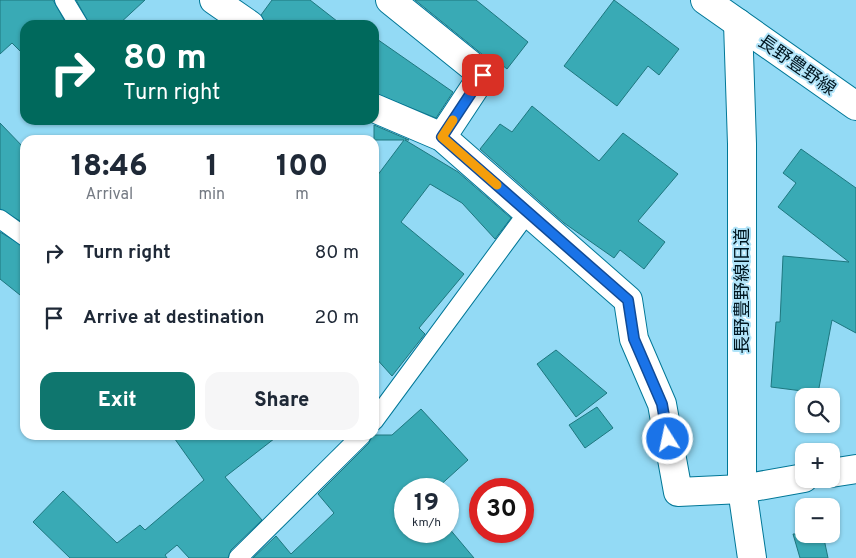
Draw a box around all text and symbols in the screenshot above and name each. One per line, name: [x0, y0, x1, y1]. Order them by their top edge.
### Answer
street label: 長野豊野線: [753, 31, 840, 101]
text: 80 m: [123, 37, 207, 81]
icon: right: [40, 40, 105, 105]
pin: [462, 54, 504, 96]
icon: arrive: [469, 61, 497, 89]
text: Turn right: [123, 80, 220, 107]
text: 18:46: [71, 149, 148, 186]
text: 1: [206, 149, 218, 186]
text: 100: [276, 149, 328, 186]
text: Arrival: [85, 185, 133, 205]
text: min: [198, 185, 225, 205]
text: m: [295, 185, 309, 205]
street label: 長野豊野線旧道: [732, 228, 755, 354]
icon: right: [40, 239, 68, 267]
text: Turn right: [83, 241, 171, 265]
text: 80 m: [315, 241, 359, 265]
icon: arrive: [40, 304, 68, 332]
text: Arrive at destination: [83, 306, 264, 330]
text: 20 m: [315, 306, 359, 330]
button: Exit: [40, 372, 195, 430]
button: Share: [205, 372, 359, 430]
map controls: [795, 388, 840, 543]
button: search: [795, 388, 840, 433]
position arrow: [641, 412, 693, 464]
button: +: [795, 443, 840, 488]
speed limit sign: 30: [469, 478, 534, 543]
text: 19: [414, 488, 439, 520]
button: −: [795, 498, 840, 543]
text: km/h: [412, 515, 441, 531]

